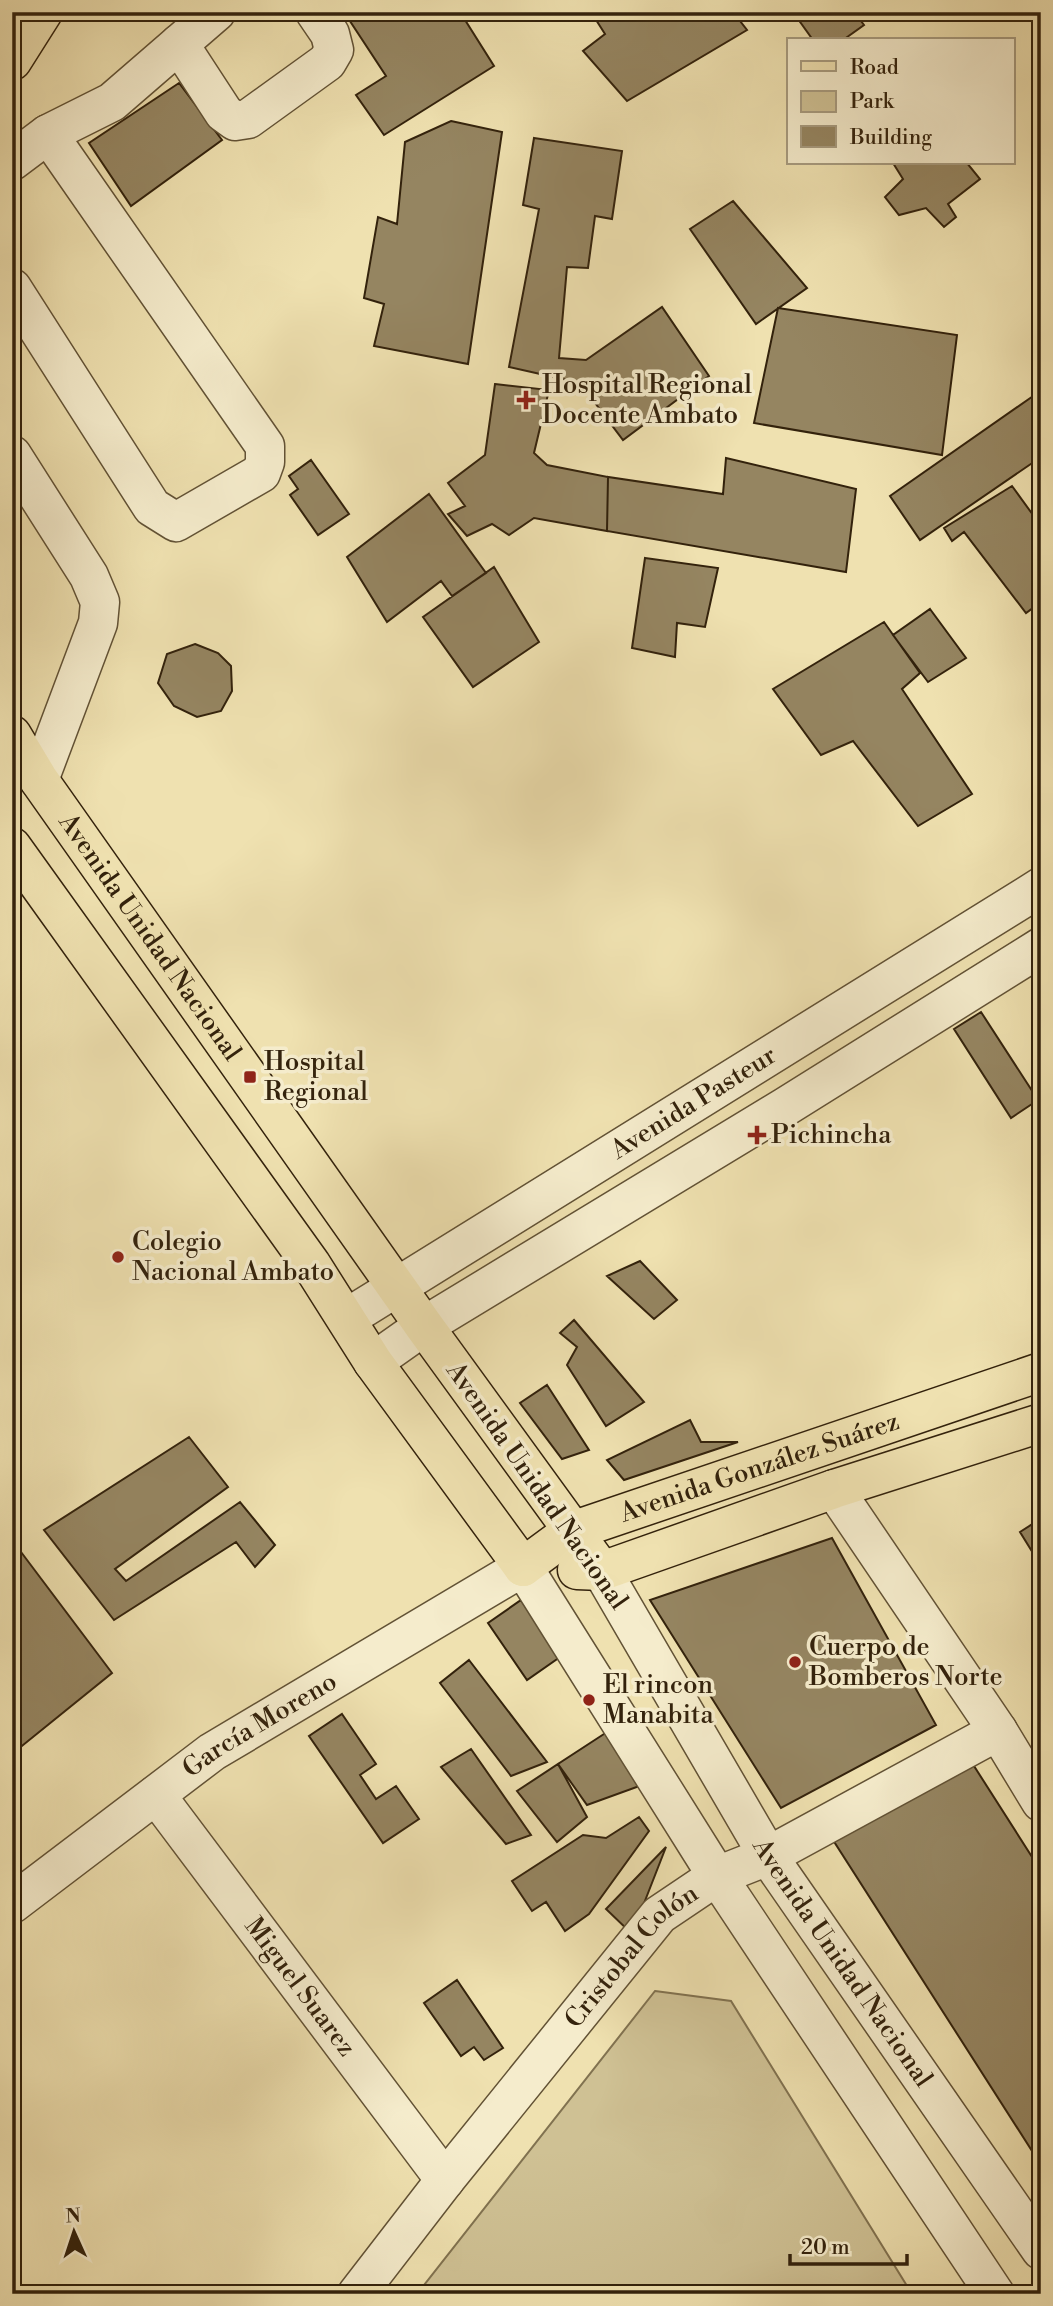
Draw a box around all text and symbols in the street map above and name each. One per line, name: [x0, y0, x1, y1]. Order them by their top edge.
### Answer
legend: [787, 38, 1014, 164]
text: Road: [850, 55, 899, 81]
text: Park: [850, 89, 895, 115]
text: Building: [849, 125, 932, 151]
place label: Hospital Regional Docente Ambato: [542, 369, 752, 431]
marker: Hospital Regional Docente Ambato: [516, 390, 536, 410]
street label: Avenida Unidad Nacional: [51, 807, 248, 1067]
street label: Avenida Pasteur: [604, 1039, 782, 1167]
place label: Hospital Regional: [264, 1046, 368, 1108]
marker: Hospital Regional: [242, 1069, 258, 1085]
place label: Pichincha: [771, 1119, 892, 1151]
marker: Pichincha: [749, 1127, 765, 1143]
place label: Colegio Nacional Ambato: [132, 1226, 334, 1288]
marker: Colegio Nacional Ambato: [110, 1249, 126, 1265]
street label: Avenida Unidad Nacional: [439, 1355, 635, 1616]
street label: Avenida González Suárez: [615, 1405, 904, 1530]
place label: Cuerpo de Bomberos Norte: [808, 1631, 1003, 1693]
marker: Cuerpo de Bomberos Norte: [787, 1654, 803, 1670]
street label: García Moreno: [176, 1665, 343, 1785]
place label: El rincon Manabita: [603, 1669, 715, 1731]
marker: El rincon Manabita: [581, 1692, 597, 1708]
street label: Avenida Unidad Nacional: [745, 1832, 940, 2094]
street label: Cristobal Colón: [558, 1877, 704, 2035]
street label: Miguel Suarez: [238, 1911, 363, 2063]
north arrow: [38, 2198, 108, 2268]
text: N: [65, 2204, 81, 2228]
scale bar: [790, 2222, 908, 2266]
text: 20 m: [801, 2235, 850, 2261]

